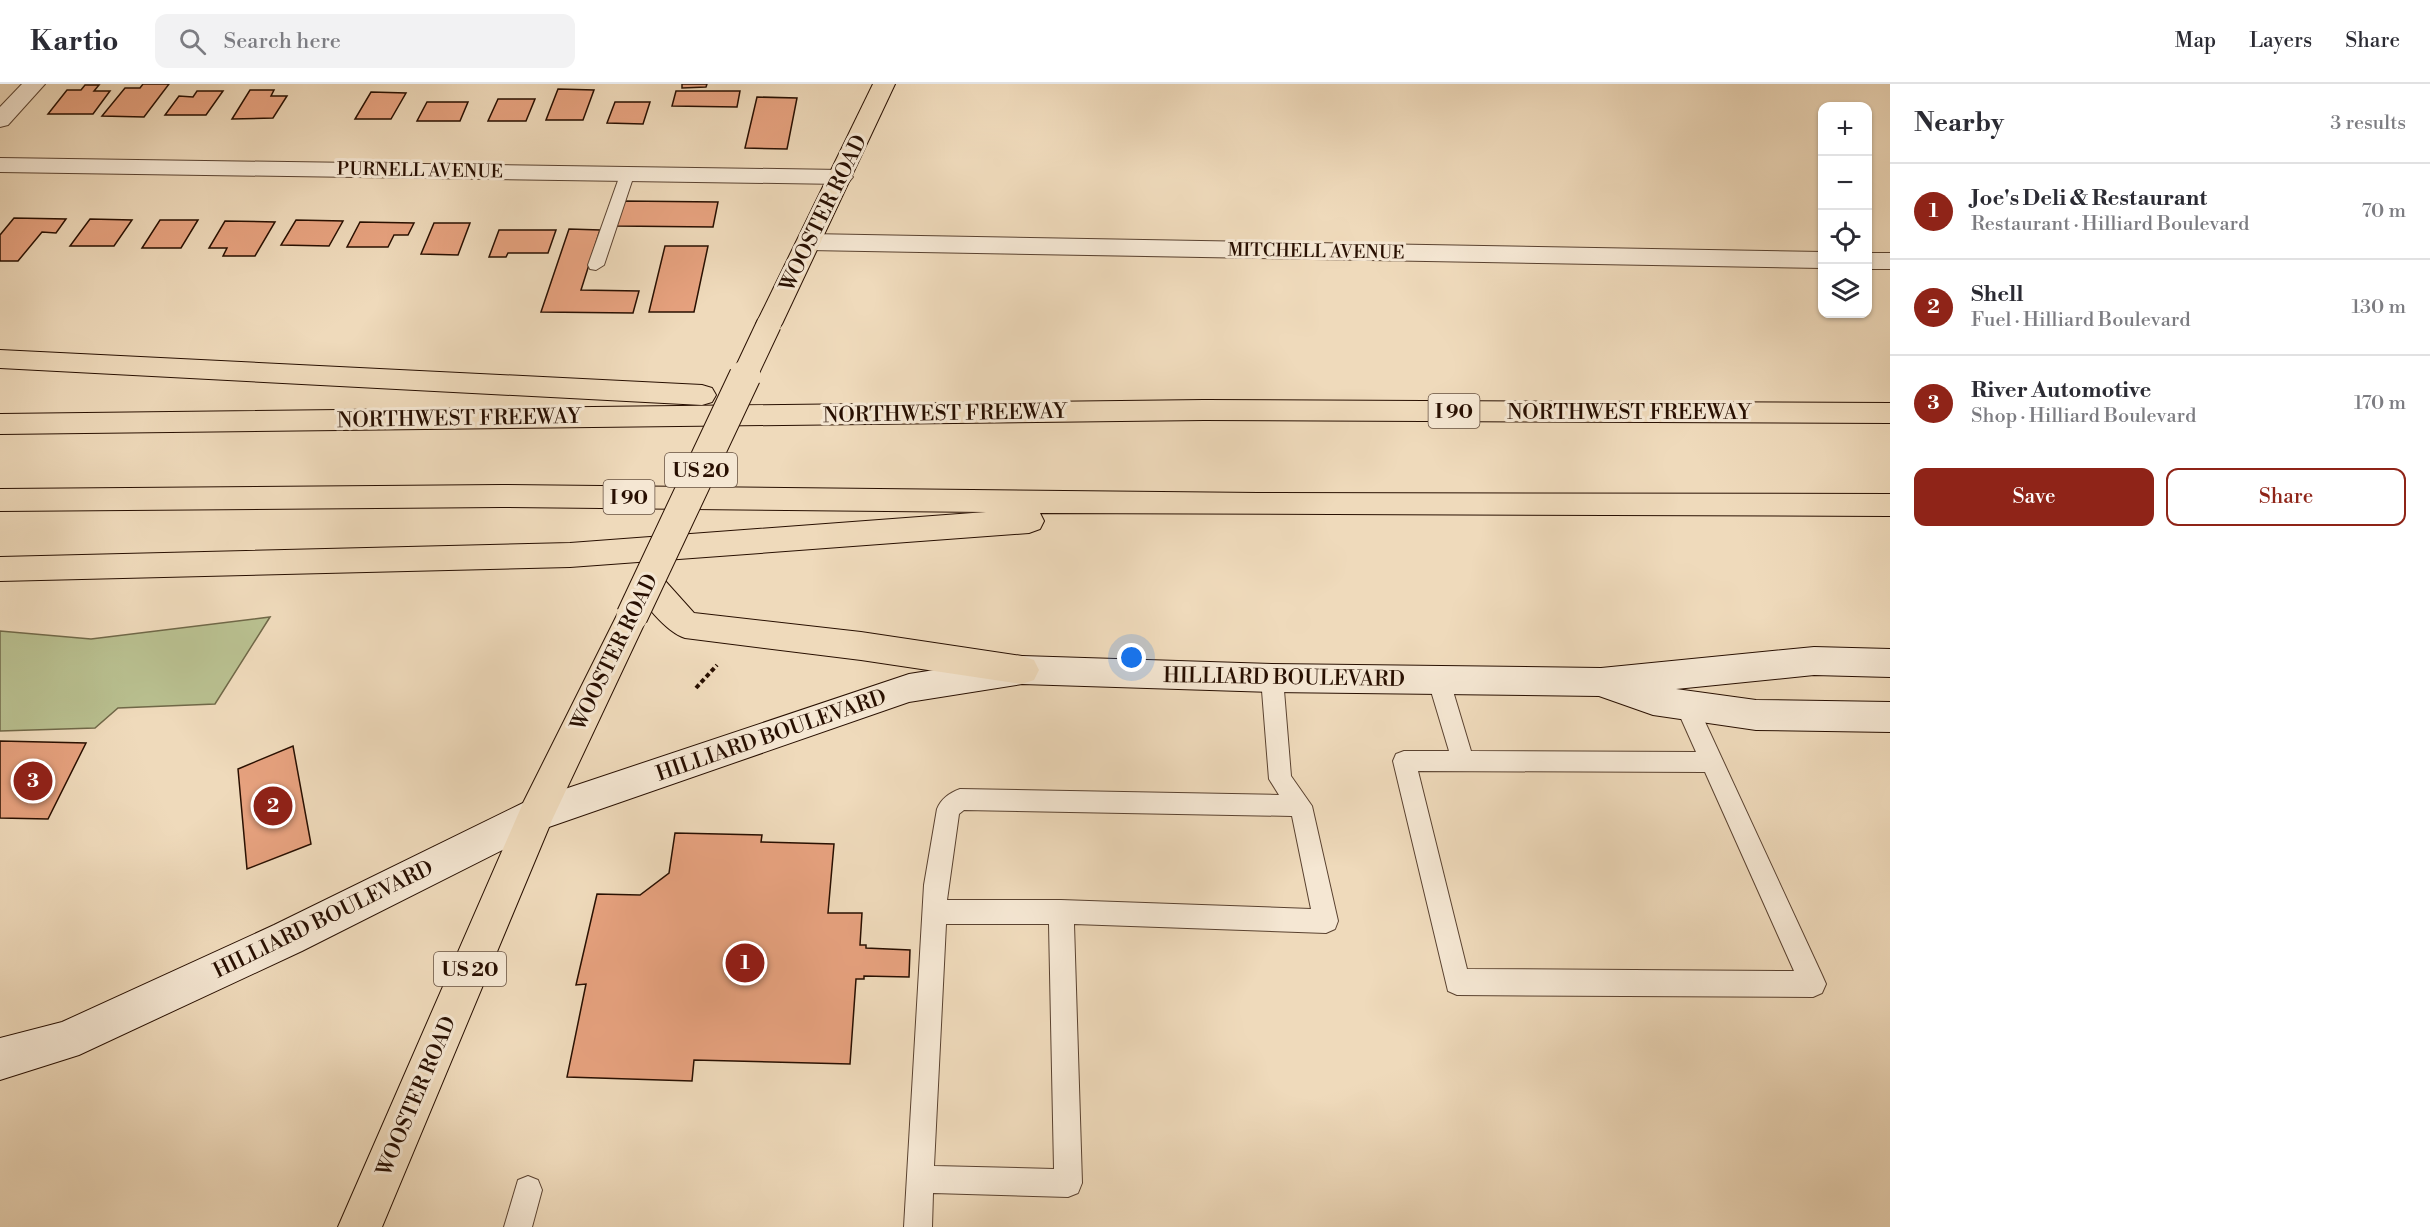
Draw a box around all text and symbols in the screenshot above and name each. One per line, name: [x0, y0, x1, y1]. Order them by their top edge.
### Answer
search box: [155, 14, 575, 68]
text: Kartio: [30, 24, 119, 59]
icon: search: [176, 25, 209, 58]
text: Search here: [224, 28, 341, 55]
text: Map: [2175, 28, 2216, 54]
text: Layers: [2249, 28, 2312, 54]
text: Share: [2345, 28, 2400, 54]
map controls: [1818, 102, 1872, 318]
button: +: [1818, 102, 1872, 156]
text: Nearby: [1914, 107, 2004, 139]
text: 3 results: [2330, 111, 2406, 136]
street label: WOOSTER ROAD: [774, 131, 873, 297]
button: −: [1818, 156, 1872, 210]
street label: PURNELL AVENUE: [337, 158, 503, 183]
text: Joe's Deli & Restaurant: [1971, 185, 2207, 212]
text: 1: [1929, 199, 1938, 224]
text: 70 m: [2362, 199, 2406, 224]
button: locate: [1818, 210, 1872, 264]
text: Restaurant · Hilliard Boulevard: [1971, 212, 2249, 237]
street label: MITCHELL AVENUE: [1227, 238, 1405, 265]
button: layers: [1818, 264, 1872, 318]
text: Shell: [1971, 281, 2023, 308]
text: 2: [1927, 295, 1940, 320]
text: 130 m: [2351, 295, 2406, 320]
text: Fuel · Hilliard Boulevard: [1971, 308, 2191, 333]
text: River Automotive: [1971, 377, 2151, 404]
text: 3: [1927, 391, 1940, 416]
text: 170 m: [2354, 391, 2406, 416]
road number: I 90: [1428, 394, 1480, 428]
street label: NORTHWEST FREEWAY: [823, 399, 1068, 429]
street label: NORTHWEST FREEWAY: [1507, 400, 1752, 426]
street label: NORTHWEST FREEWAY: [337, 404, 582, 434]
text: Shop · Hilliard Boulevard: [1971, 404, 2196, 429]
road number: US 20: [665, 453, 737, 487]
button: Save: [1914, 468, 2154, 526]
button: Share: [2166, 468, 2406, 526]
road number: I 90: [604, 480, 654, 514]
street label: WOOSTER ROAD: [565, 570, 664, 736]
your location: [1117, 643, 1146, 672]
street label: HILLIARD BOULEVARD: [1163, 663, 1405, 693]
street label: HILLIARD BOULEVARD: [653, 684, 890, 788]
pin: 3: [14, 758, 52, 804]
pin: 2: [254, 784, 292, 828]
street label: HILLIARD BOULEVARD: [209, 855, 438, 985]
pin: 1: [726, 940, 764, 986]
road number: US 20: [434, 952, 506, 986]
street label: WOOSTER ROAD: [371, 1013, 462, 1181]

